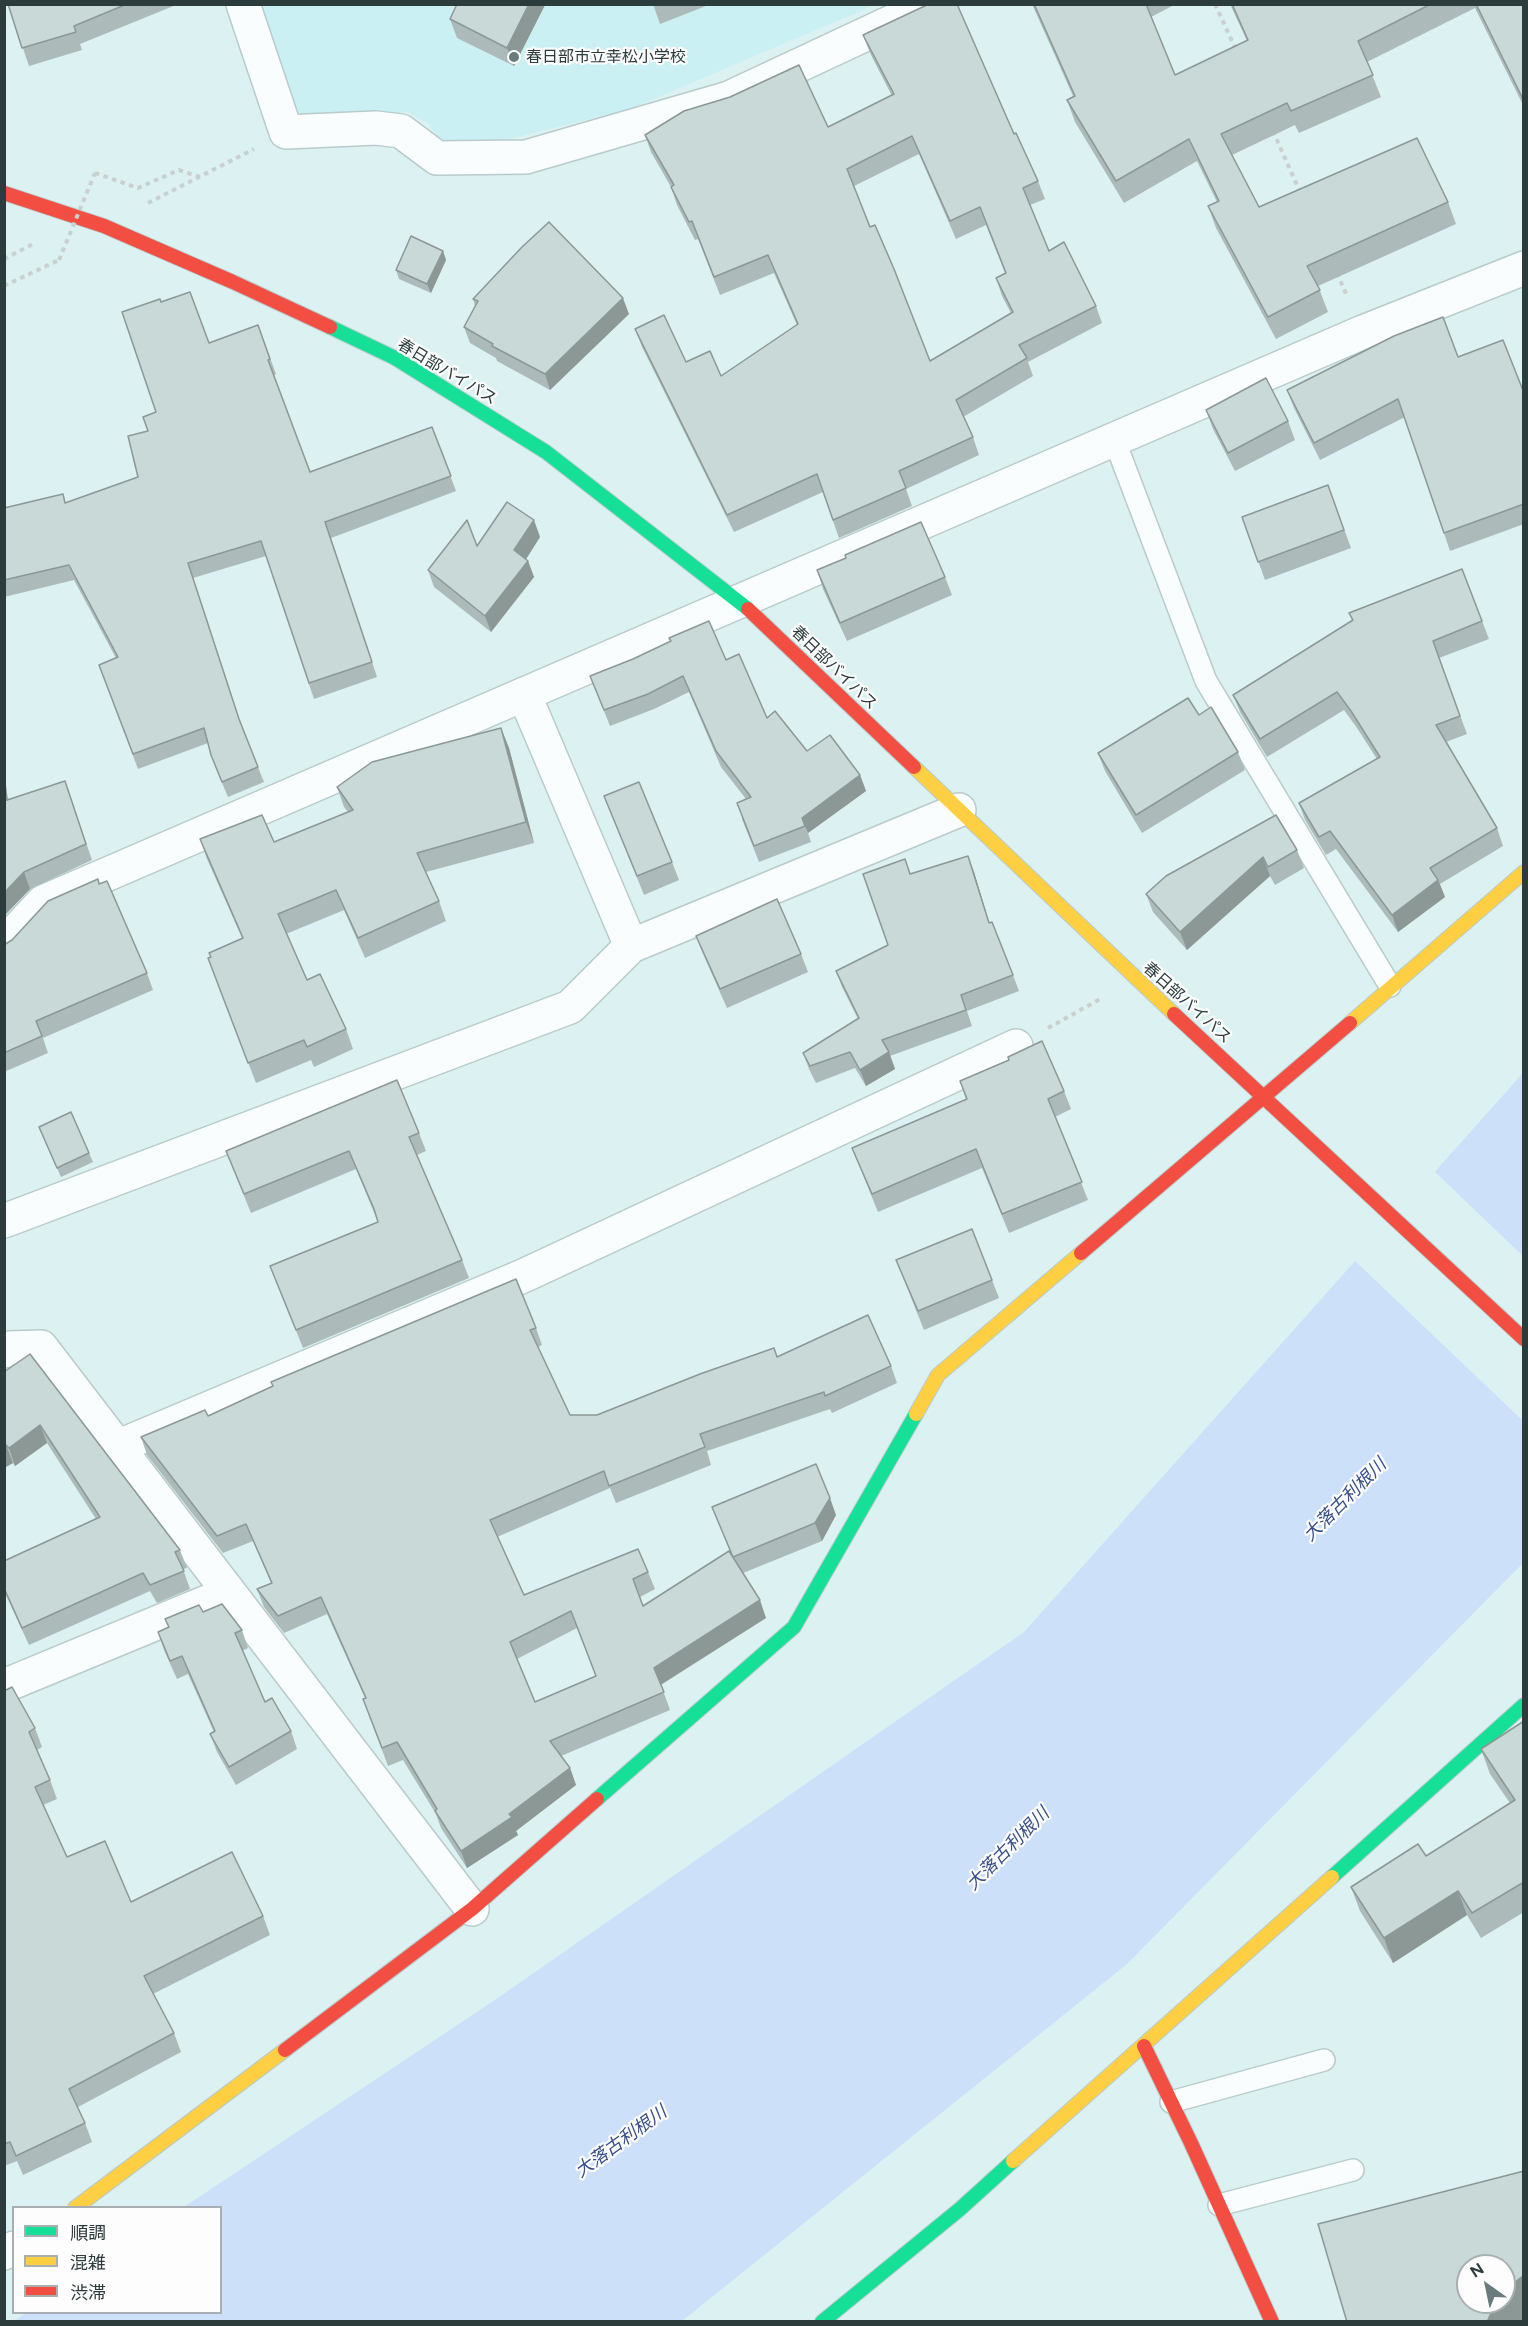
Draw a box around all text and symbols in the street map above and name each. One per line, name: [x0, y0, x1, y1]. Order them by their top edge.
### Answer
place label: 春日部市立幸松小学校: [526, 47, 686, 67]
marker: 春日部市立幸松小学校: [507, 50, 521, 64]
street label: 春日部バイパス: [394, 335, 500, 409]
street label: 春日部バイパス: [787, 622, 881, 714]
street label: 春日部バイパス: [1139, 958, 1235, 1048]
water label: 大落古利根川: [1299, 1454, 1391, 1546]
water label: 大落古利根川: [962, 1803, 1054, 1895]
water label: 大落古利根川: [571, 2102, 671, 2182]
legend: [12, 2206, 222, 2314]
text: 順調: [70, 2222, 106, 2244]
text: 混雑: [70, 2252, 106, 2274]
north arrow: [1456, 2254, 1516, 2314]
text: N: [1467, 2259, 1487, 2281]
text: 渋滞: [70, 2282, 106, 2304]

